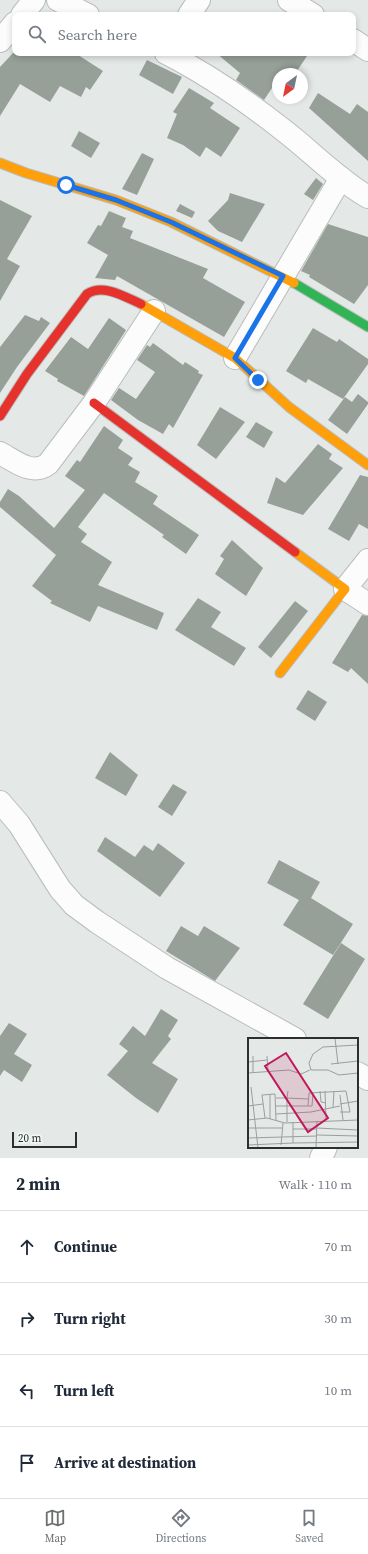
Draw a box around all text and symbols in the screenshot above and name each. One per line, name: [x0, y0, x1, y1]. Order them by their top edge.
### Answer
search box: [12, 12, 356, 56]
icon: search: [26, 23, 48, 45]
text: Search here: [58, 24, 137, 45]
north arrow: [272, 68, 308, 104]
route start: [57, 176, 75, 194]
route end: [249, 371, 267, 389]
inset map: [248, 1038, 358, 1148]
scale bar: [12, 1130, 77, 1149]
text: 20 m: [18, 1131, 41, 1146]
text: 2 min: [16, 1172, 60, 1196]
text: Walk · 110 m: [279, 1176, 352, 1193]
icon: ahead: [16, 1236, 38, 1258]
text: Continue: [54, 1236, 117, 1257]
text: 70 m: [324, 1238, 352, 1255]
icon: right: [16, 1308, 38, 1330]
text: Turn right: [54, 1308, 126, 1329]
text: 30 m: [324, 1310, 352, 1327]
icon: left: [16, 1380, 38, 1402]
text: Turn left: [54, 1380, 114, 1401]
text: 10 m: [324, 1382, 352, 1399]
icon: arrive: [16, 1452, 38, 1474]
text: Arrive at destination: [54, 1452, 196, 1473]
tab: Map: [44, 1507, 66, 1546]
tab: Directions: [155, 1507, 206, 1546]
tab: Saved: [295, 1507, 324, 1546]

